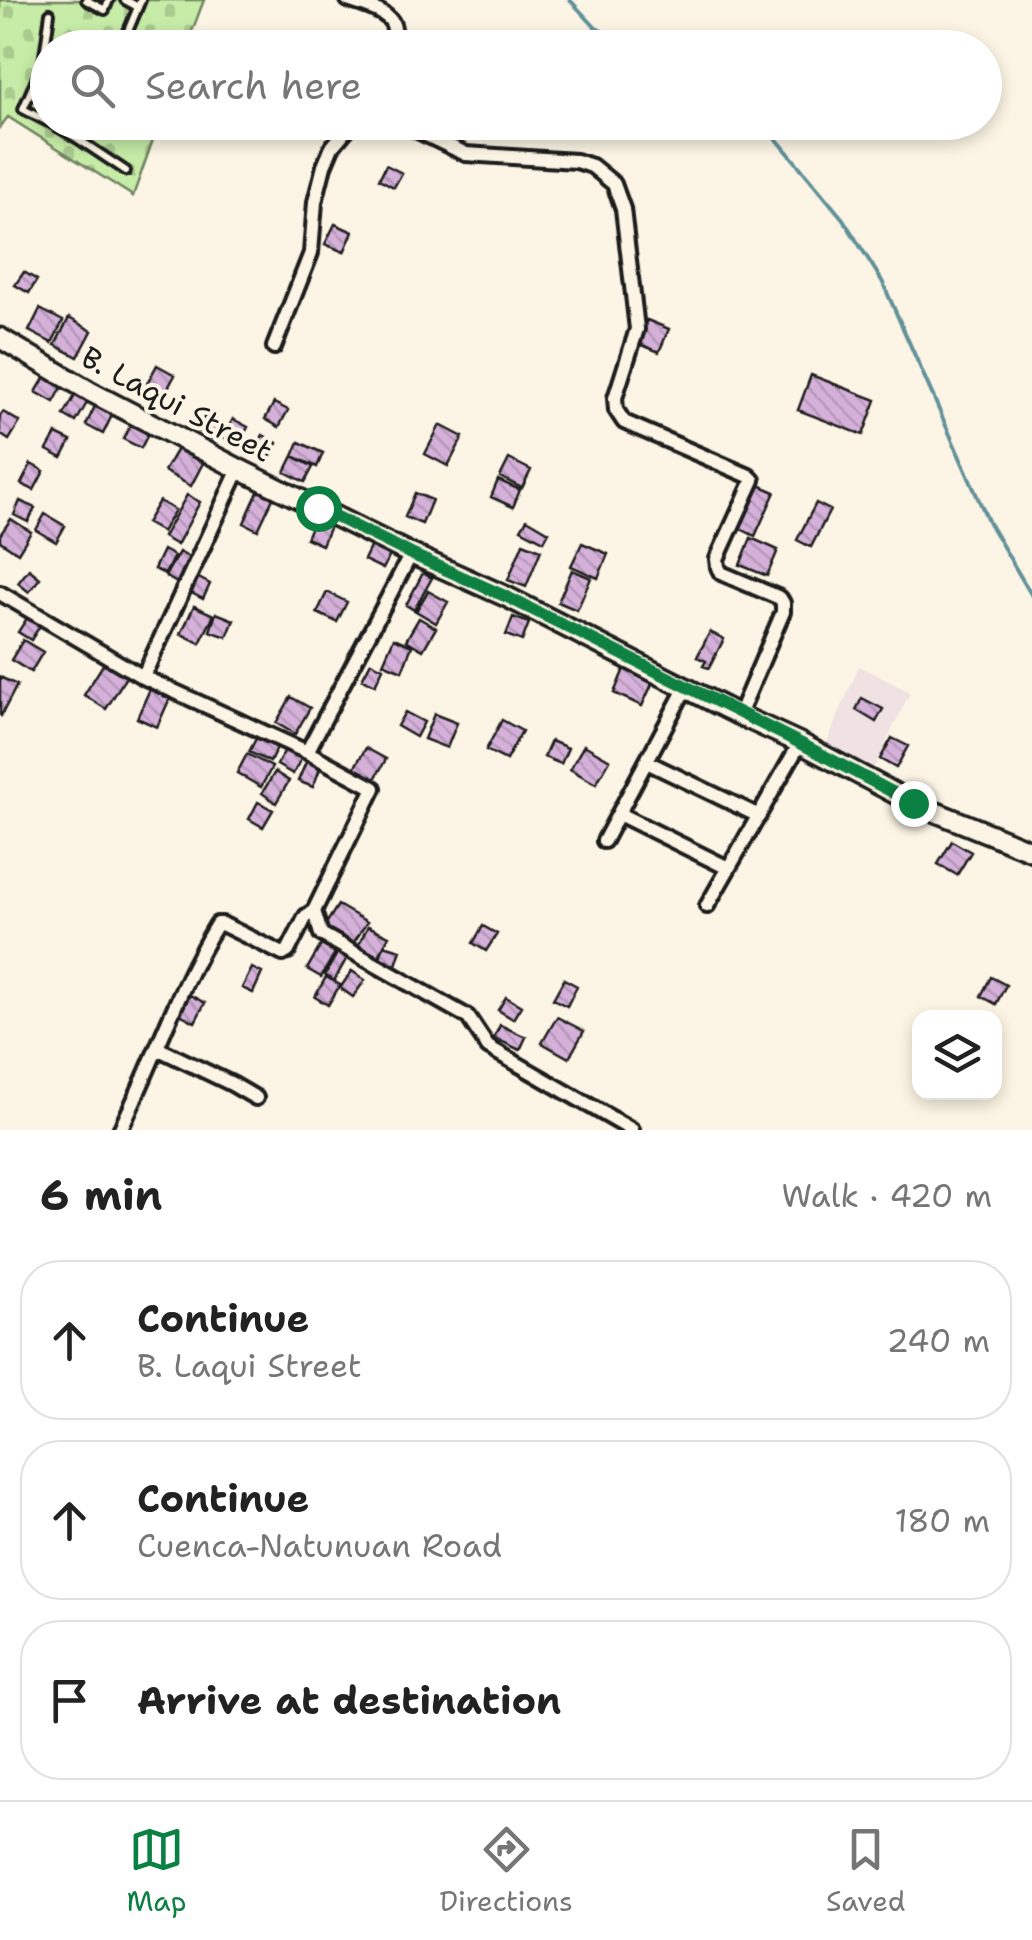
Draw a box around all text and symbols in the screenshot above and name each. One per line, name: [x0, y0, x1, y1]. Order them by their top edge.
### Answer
search box: [30, 30, 1002, 140]
icon: search: [65, 58, 120, 113]
text: Search here: [145, 60, 362, 111]
street label: B. Laqui Street: [74, 336, 280, 472]
route start: [296, 486, 342, 532]
route end: [891, 781, 937, 827]
map controls: [912, 1010, 1002, 1100]
button: layers: [912, 1010, 1002, 1100]
text: 6 min: [40, 1167, 162, 1223]
text: Walk · 420 m: [781, 1174, 992, 1217]
text: Continue: [137, 1293, 309, 1344]
icon: ahead: [42, 1313, 97, 1368]
text: 240 m: [887, 1319, 990, 1362]
text: B. Laqui Street: [137, 1344, 362, 1387]
text: Continue: [137, 1473, 309, 1524]
icon: ahead: [42, 1493, 97, 1548]
text: 180 m: [894, 1499, 990, 1542]
text: Cuenca-Natunuan Road: [137, 1524, 502, 1567]
icon: arrive: [42, 1673, 97, 1728]
text: Arrive at destination: [137, 1675, 561, 1726]
tab: Map: [127, 1822, 186, 1920]
tab: Directions: [439, 1822, 573, 1920]
tab: Saved: [826, 1822, 905, 1920]

